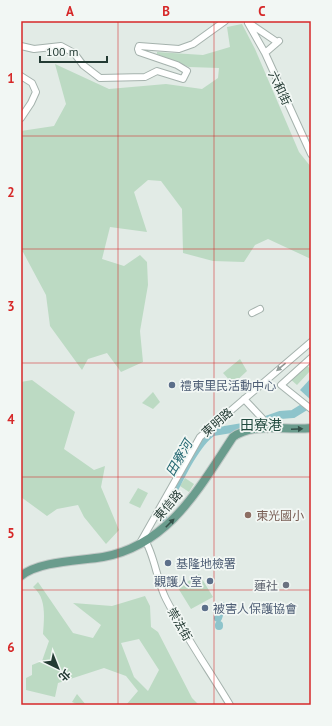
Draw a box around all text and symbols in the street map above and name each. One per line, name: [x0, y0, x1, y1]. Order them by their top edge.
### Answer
text: A: [66, 3, 74, 20]
text: B: [162, 3, 170, 20]
text: C: [258, 3, 266, 20]
scale bar: [40, 38, 107, 64]
text: 100 m: [46, 44, 79, 59]
street label: 六和街: [266, 69, 294, 107]
text: 1: [7, 70, 15, 87]
text: 2: [7, 184, 15, 201]
text: 3: [7, 298, 15, 315]
one-way arrow: [276, 363, 287, 372]
place label: 禮東里民活動中心: [180, 378, 276, 393]
marker: 禮東里民活動中心: [167, 380, 177, 390]
street label: 東明路: [198, 405, 236, 439]
text: 4: [7, 411, 15, 428]
district label: 田寮港: [240, 416, 282, 434]
one-way arrow: [291, 426, 304, 432]
water label: 田寮河: [162, 434, 198, 479]
street label: 東信路: [151, 486, 185, 524]
place label: 東光國小: [256, 508, 304, 523]
marker: 東光國小: [243, 510, 253, 520]
one-way arrow: [166, 518, 175, 528]
text: 5: [7, 525, 15, 542]
place label: 基隆地檢署: [176, 556, 236, 571]
marker: 基隆地檢署: [163, 558, 173, 568]
place label: 觀護人室: [154, 574, 202, 589]
marker: 觀護人室: [205, 576, 215, 586]
place label: 蓮社: [254, 578, 278, 593]
marker: 蓮社: [281, 580, 291, 590]
place label: 被害人保護協會: [213, 601, 297, 616]
marker: 被害人保護協會: [200, 603, 210, 613]
street label: 崇法街: [165, 605, 195, 643]
text: 6: [7, 639, 15, 656]
north arrow: [38, 648, 78, 688]
text: 北: [56, 666, 74, 684]

